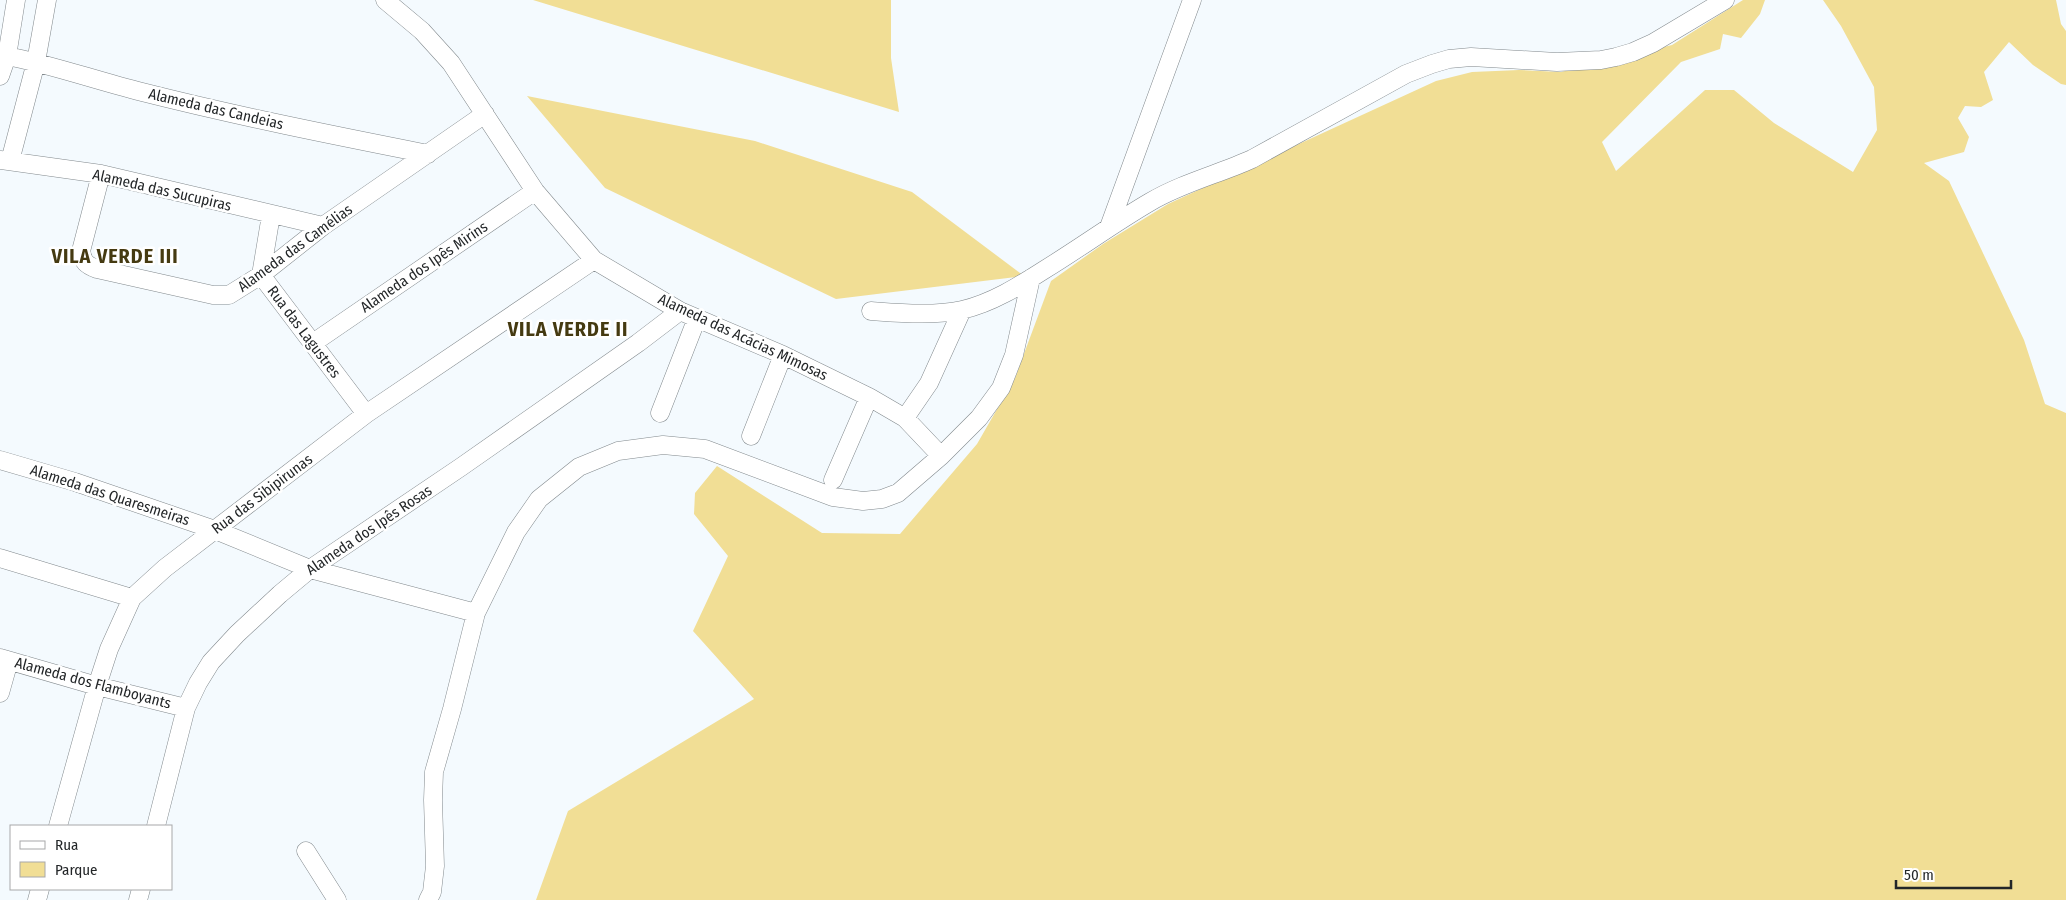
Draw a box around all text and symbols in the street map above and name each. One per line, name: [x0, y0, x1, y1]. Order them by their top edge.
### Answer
street label: Alameda das Candeias: [147, 85, 285, 133]
street label: Alameda das Sucupiras: [91, 165, 233, 215]
street label: Alameda das Camélias: [234, 200, 356, 296]
street label: Alameda dos Ipês Mirins: [357, 218, 491, 316]
district label: VILA VERDE III: [50, 244, 179, 268]
street label: Rua das Lagustres: [264, 282, 344, 382]
street label: Alameda das Acácias Mimosas: [655, 290, 831, 384]
district label: VILA VERDE II: [507, 317, 628, 341]
street label: Rua das Sibipirunas: [208, 450, 316, 538]
street label: Alameda das Quaresmeiras: [28, 461, 192, 529]
street label: Alameda dos Ipês Rosas: [303, 481, 435, 579]
street label: Alameda dos Flamboyants: [13, 653, 173, 713]
legend: [10, 825, 172, 890]
text: Rua: [55, 836, 78, 854]
scale bar: [1896, 858, 2011, 890]
text: Parque: [55, 861, 98, 879]
text: 50 m: [1904, 866, 1934, 884]

